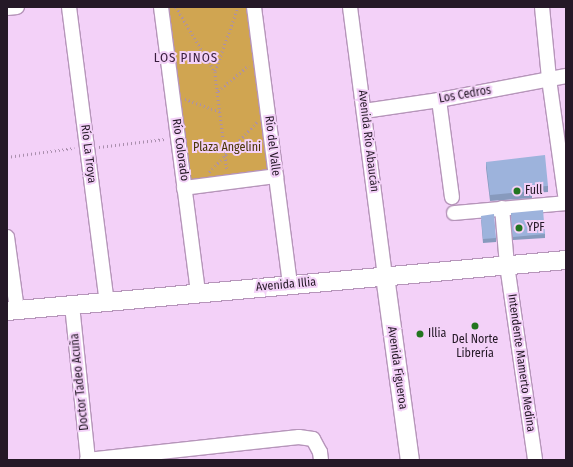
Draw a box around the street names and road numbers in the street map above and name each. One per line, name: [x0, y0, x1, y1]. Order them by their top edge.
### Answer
street label: Los Cedros: [438, 83, 492, 107]
street label: Avenida Río Abaucán: [355, 89, 381, 193]
street label: Río del Valle: [261, 115, 283, 177]
street label: Río Colorado: [169, 118, 191, 182]
street label: Río La Troya: [77, 124, 99, 184]
street label: Avenida Illia: [255, 275, 317, 295]
street label: Intendente Mamerto Medina: [504, 293, 538, 433]
street label: Avenida Figueroa: [384, 326, 410, 410]
street label: Doctor Tadeo Acuña: [68, 333, 92, 431]

